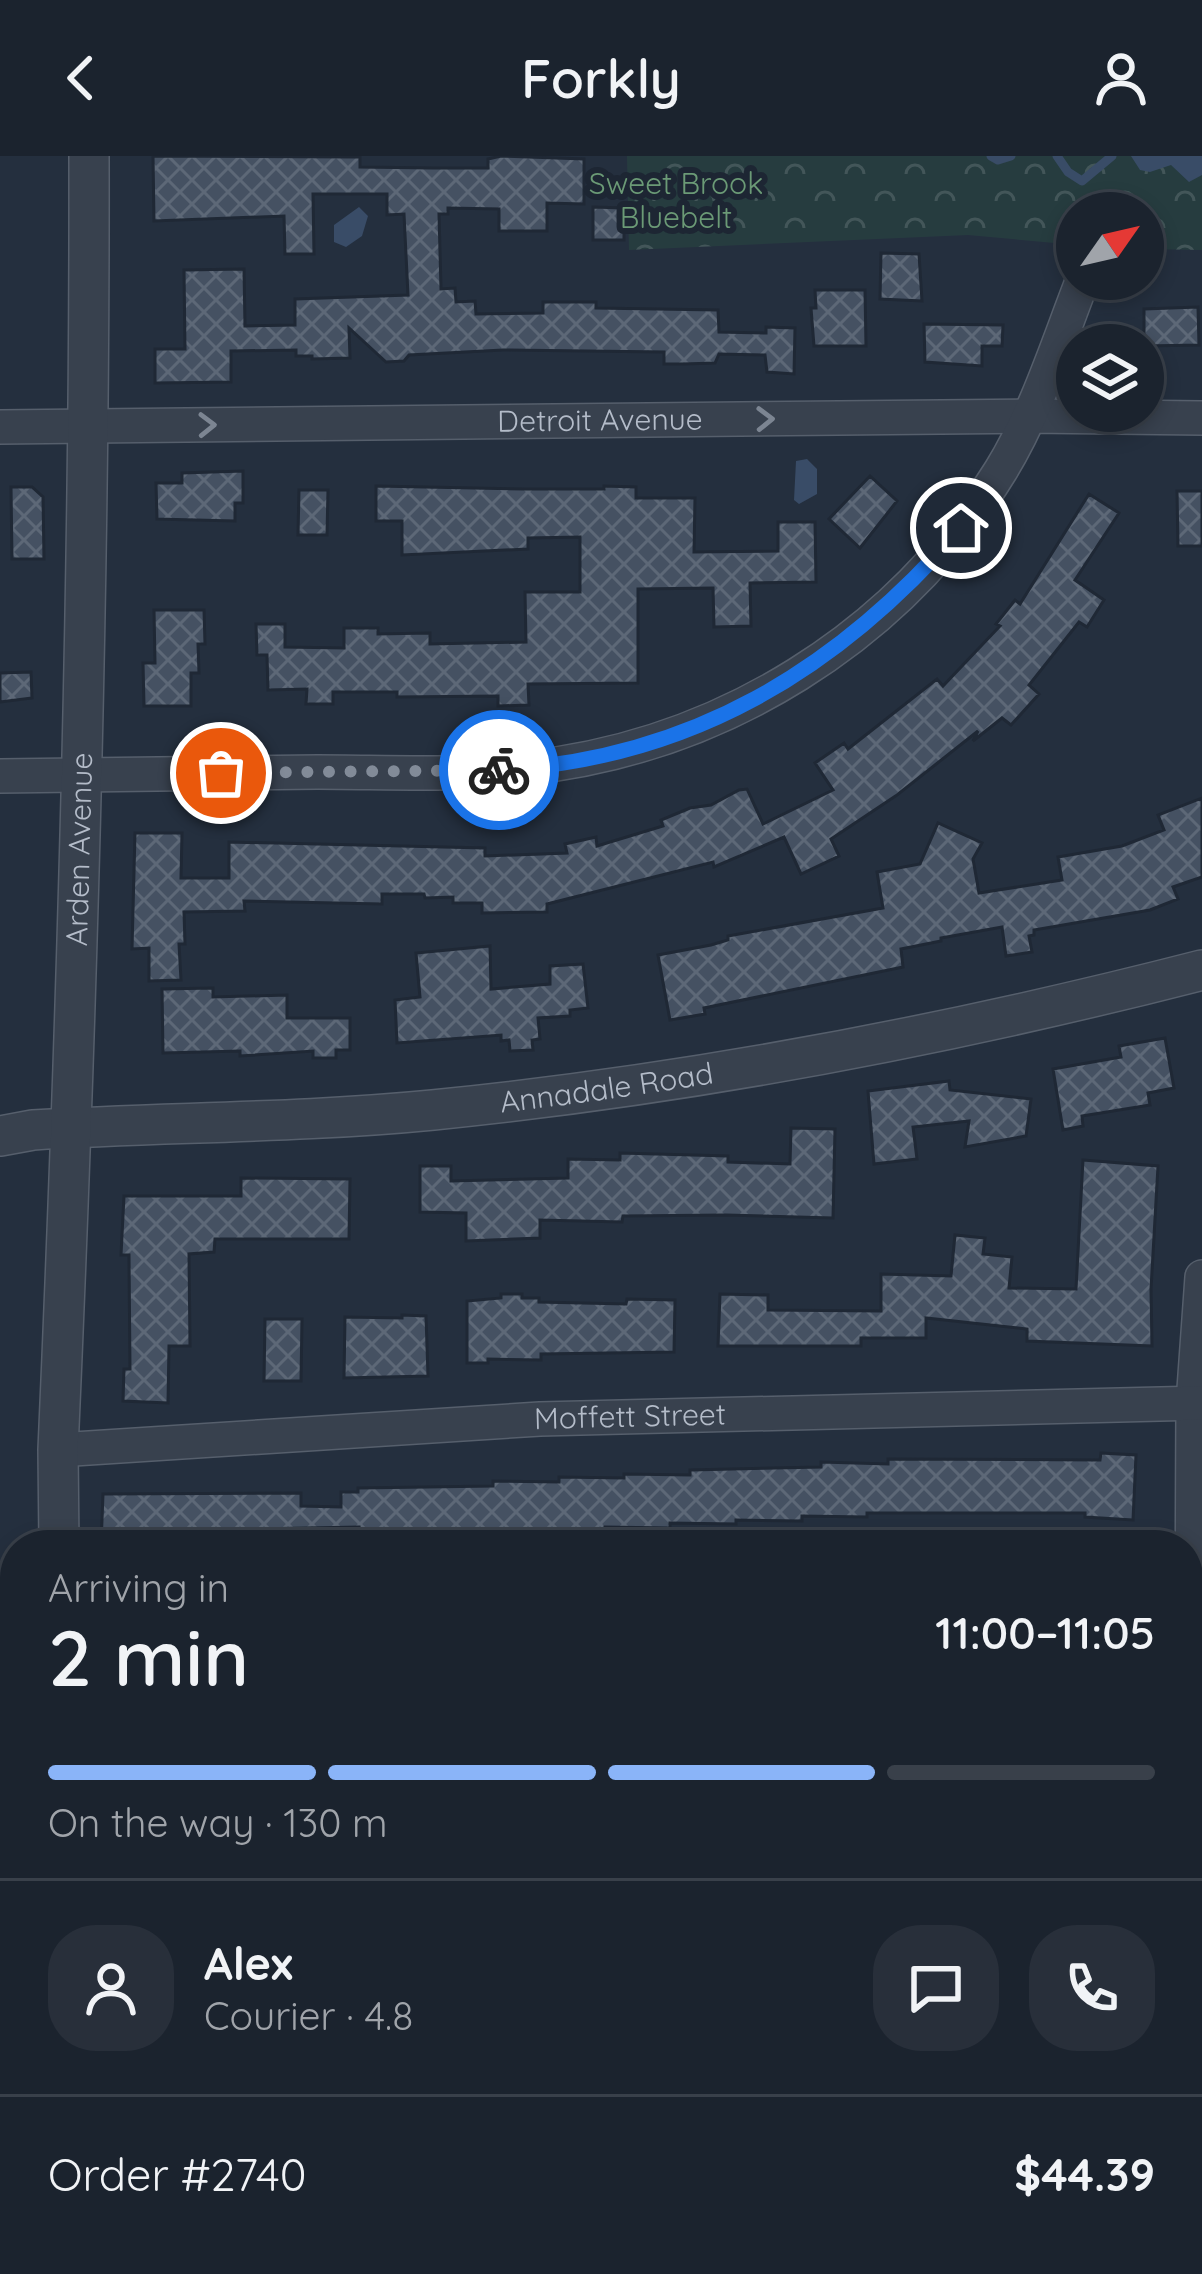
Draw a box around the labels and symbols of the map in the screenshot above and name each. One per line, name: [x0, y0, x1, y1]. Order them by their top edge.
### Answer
park label: Sweet Brook Bluebelt: [589, 164, 763, 236]
north arrow: [1056, 192, 1164, 300]
street label: Detroit Avenue: [497, 399, 703, 440]
one-way arrow: [757, 406, 775, 432]
one-way arrow: [199, 412, 217, 438]
pin: [910, 477, 1012, 579]
courier: [439, 710, 559, 830]
pin: [170, 722, 272, 824]
street label: Arden Avenue: [57, 752, 100, 947]
street label: Annadale Road: [498, 1053, 716, 1121]
street label: Moffett Street: [533, 1395, 726, 1437]

